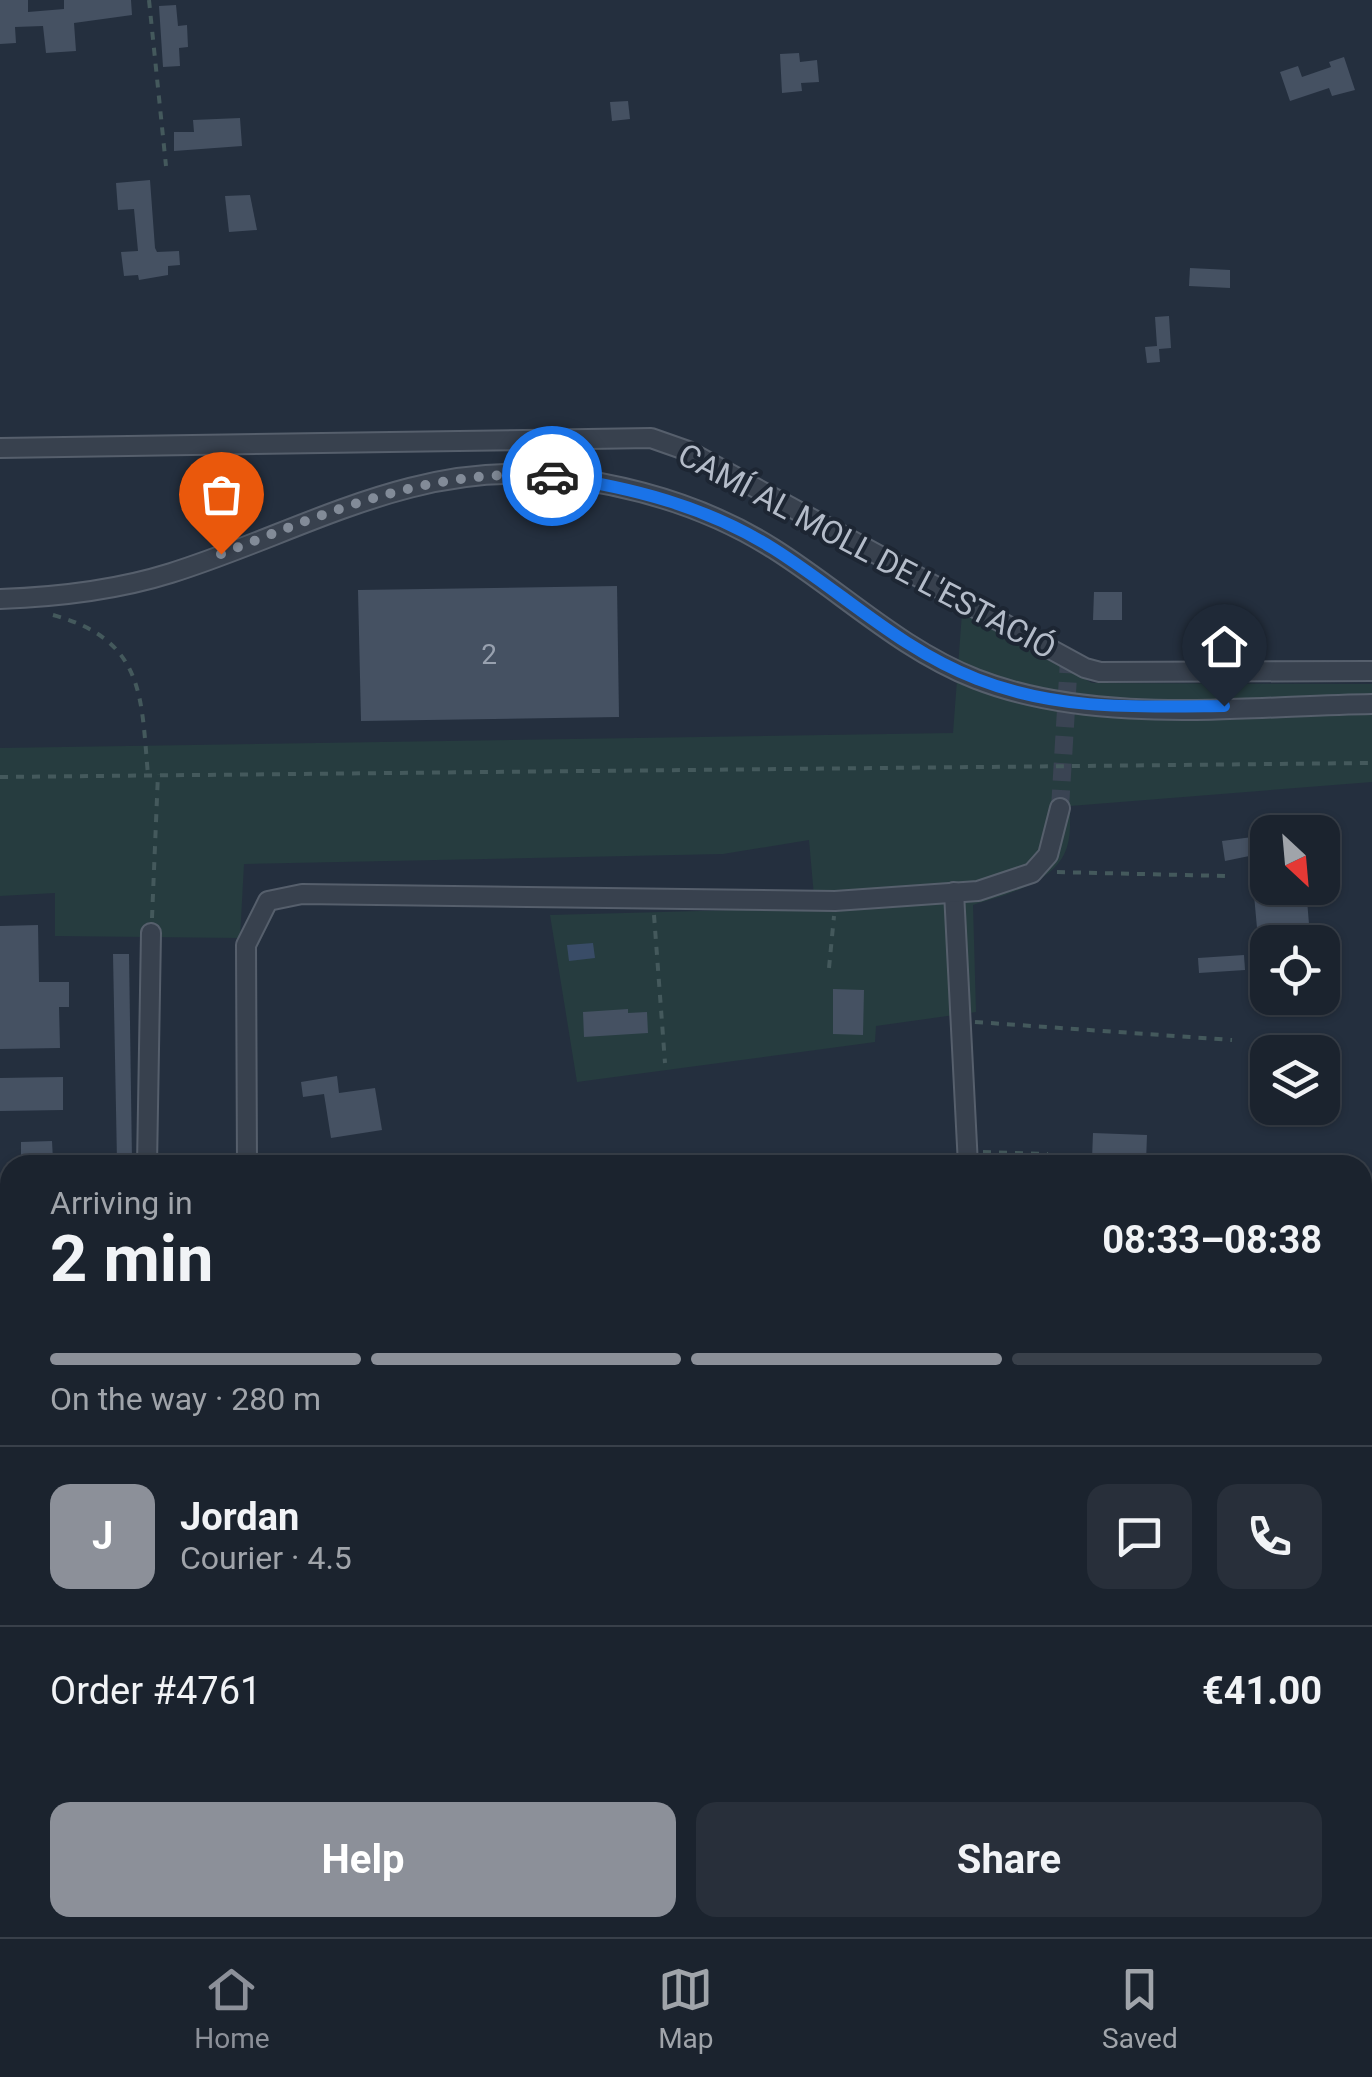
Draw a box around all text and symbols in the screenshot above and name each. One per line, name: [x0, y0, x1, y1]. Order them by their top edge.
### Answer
courier: [502, 426, 602, 526]
street label: CAMÍ AL MOLL DE L'ESTACIÓ: [672, 435, 1062, 667]
icon: car: [525, 449, 580, 504]
pin: [179, 452, 264, 555]
icon: bag: [194, 467, 249, 522]
pin: [1182, 604, 1267, 707]
icon: home: [1197, 619, 1252, 674]
house number: 2: [481, 638, 497, 671]
north arrow: [1250, 815, 1340, 905]
map controls: [1250, 815, 1340, 1125]
button: locate: [1250, 925, 1340, 1015]
button: layers: [1250, 1035, 1340, 1125]
text: Arriving in: [50, 1184, 193, 1222]
text: 08:33–08:38: [1102, 1218, 1322, 1262]
text: 2 min: [50, 1221, 213, 1297]
text: On the way · 280 m: [50, 1380, 321, 1418]
button: chat: [1087, 1484, 1192, 1589]
button: phone: [1217, 1484, 1322, 1589]
text: Jordan: [180, 1495, 299, 1539]
text: J: [92, 1514, 113, 1558]
text: Courier · 4.5: [180, 1539, 352, 1577]
text: Order #4761: [50, 1669, 261, 1713]
text: €41.00: [1202, 1669, 1322, 1713]
button: Help: [50, 1802, 676, 1917]
button: Share: [696, 1802, 1322, 1917]
tab: Home: [194, 1962, 270, 2055]
tab: Map: [658, 1962, 714, 2055]
tab: Saved: [1102, 1962, 1178, 2055]

